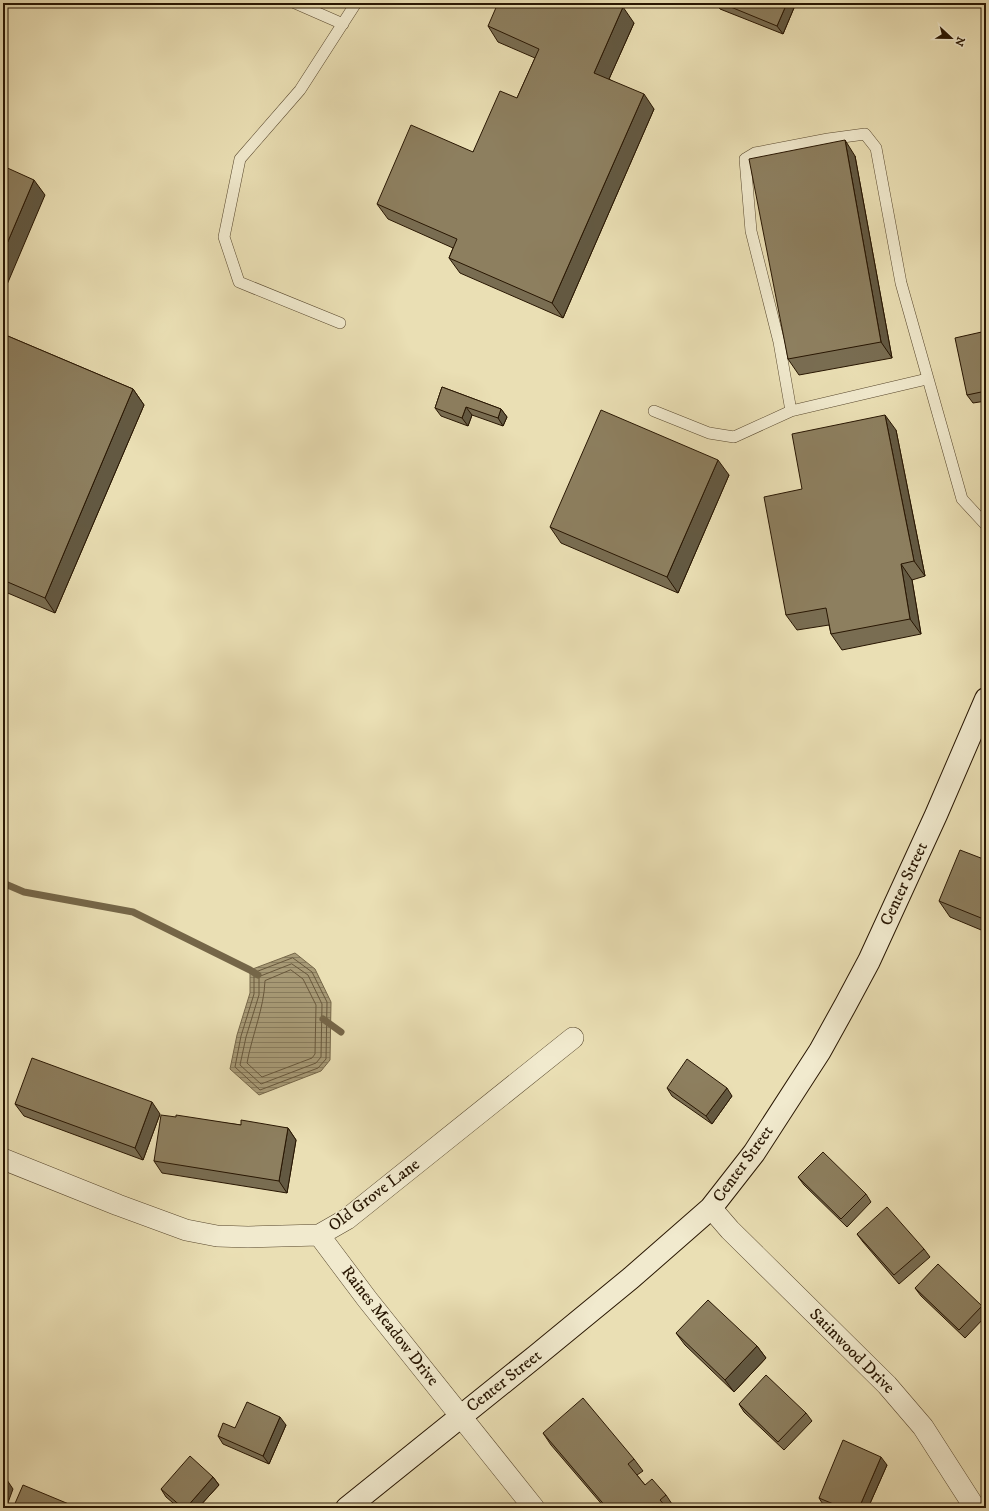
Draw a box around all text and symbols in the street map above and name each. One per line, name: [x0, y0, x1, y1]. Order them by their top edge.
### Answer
north arrow: [931, 18, 971, 58]
text: N: [951, 35, 968, 48]
street label: Center Street: [875, 838, 933, 929]
street label: Center Street: [708, 1121, 779, 1207]
street label: Old Grove Lane: [324, 1153, 424, 1237]
street label: Raines Meadow Drive: [336, 1261, 444, 1391]
street label: Satinwood Drive: [805, 1304, 899, 1398]
street label: Center Street: [462, 1344, 547, 1417]

